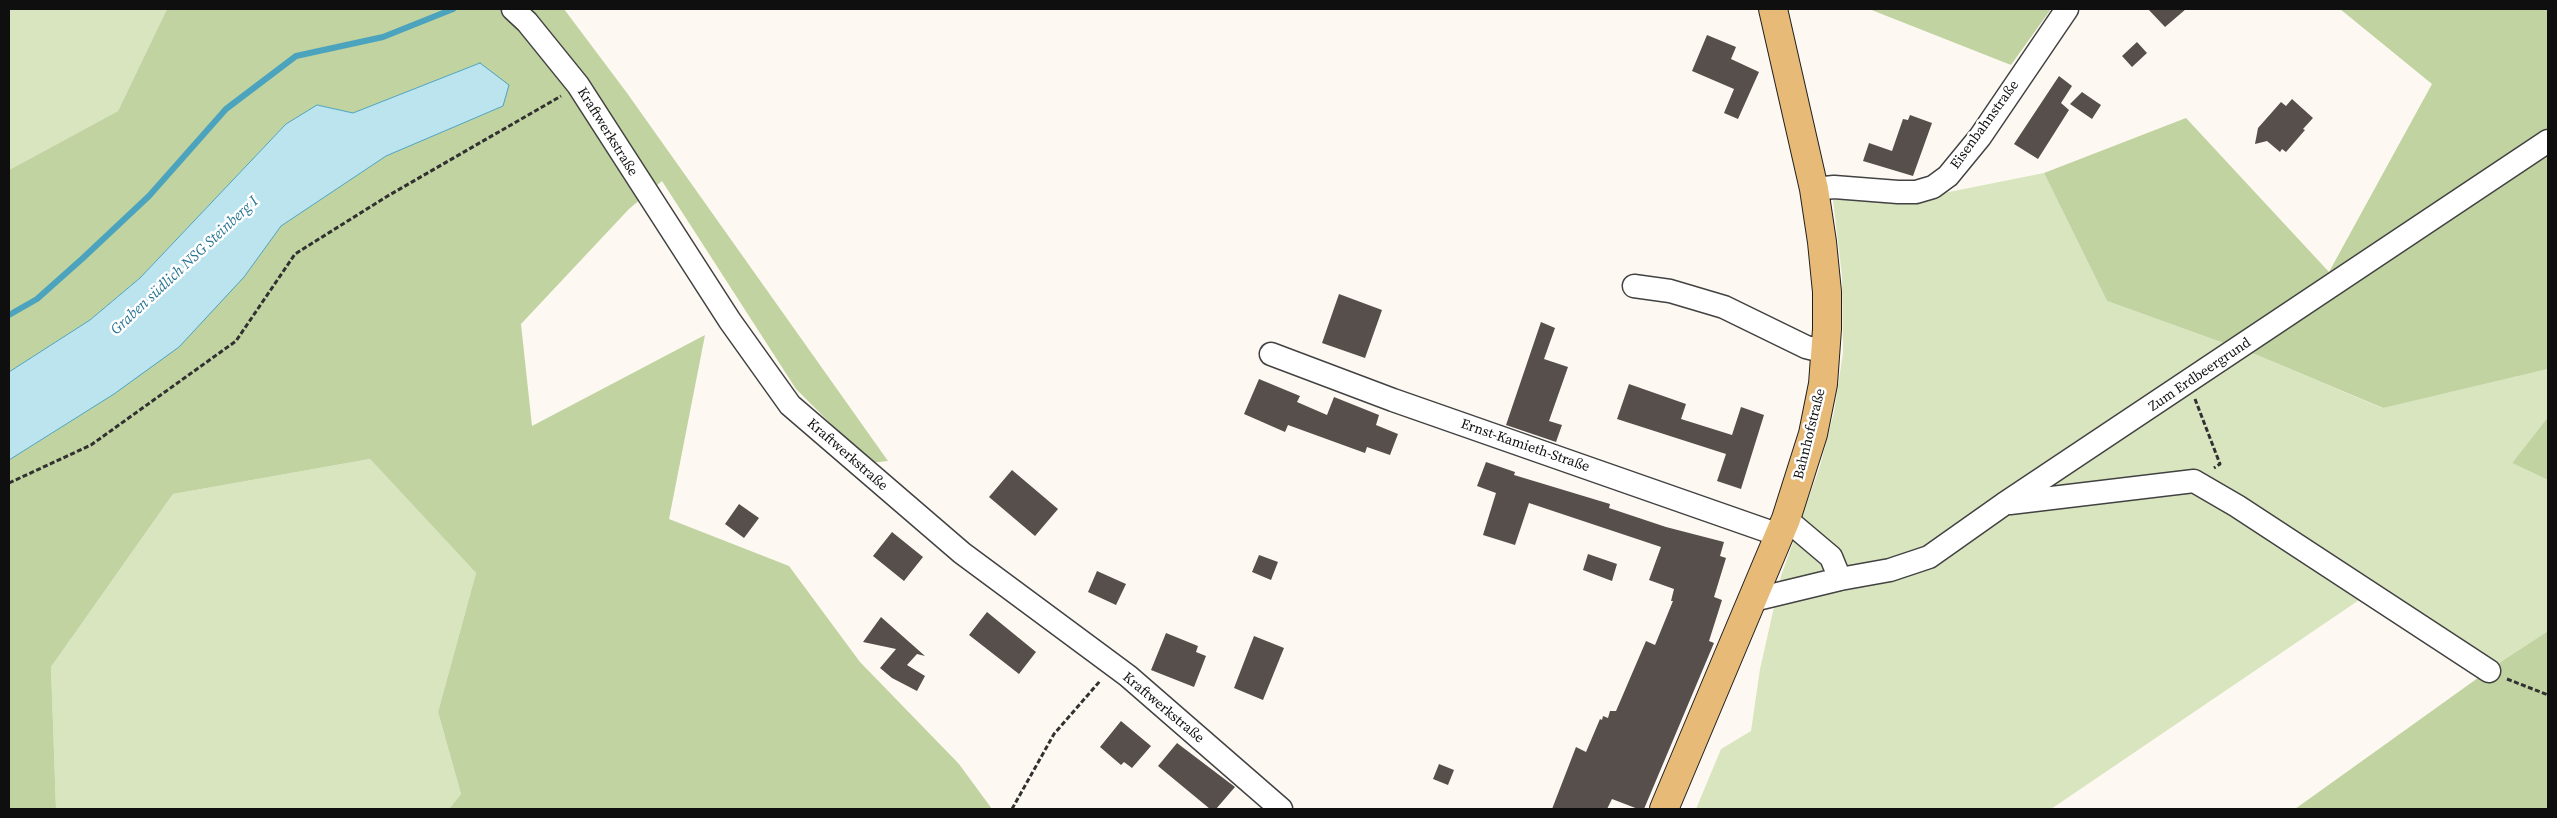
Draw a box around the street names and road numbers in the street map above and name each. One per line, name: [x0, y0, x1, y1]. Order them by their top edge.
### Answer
street label: Eisenbahnstraße: [1947, 77, 2023, 173]
street label: Kraftwerkstraße: [573, 85, 641, 179]
street label: Zum Erdbeergrund: [2146, 335, 2254, 415]
street label: Bahnhofstraße: [1791, 387, 1829, 481]
street label: Kraftwerkstraße: [803, 415, 891, 495]
street label: Ernst-Kamieth-Straße: [1458, 416, 1592, 476]
street label: Kraftwerkstraße: [1119, 669, 1207, 747]

